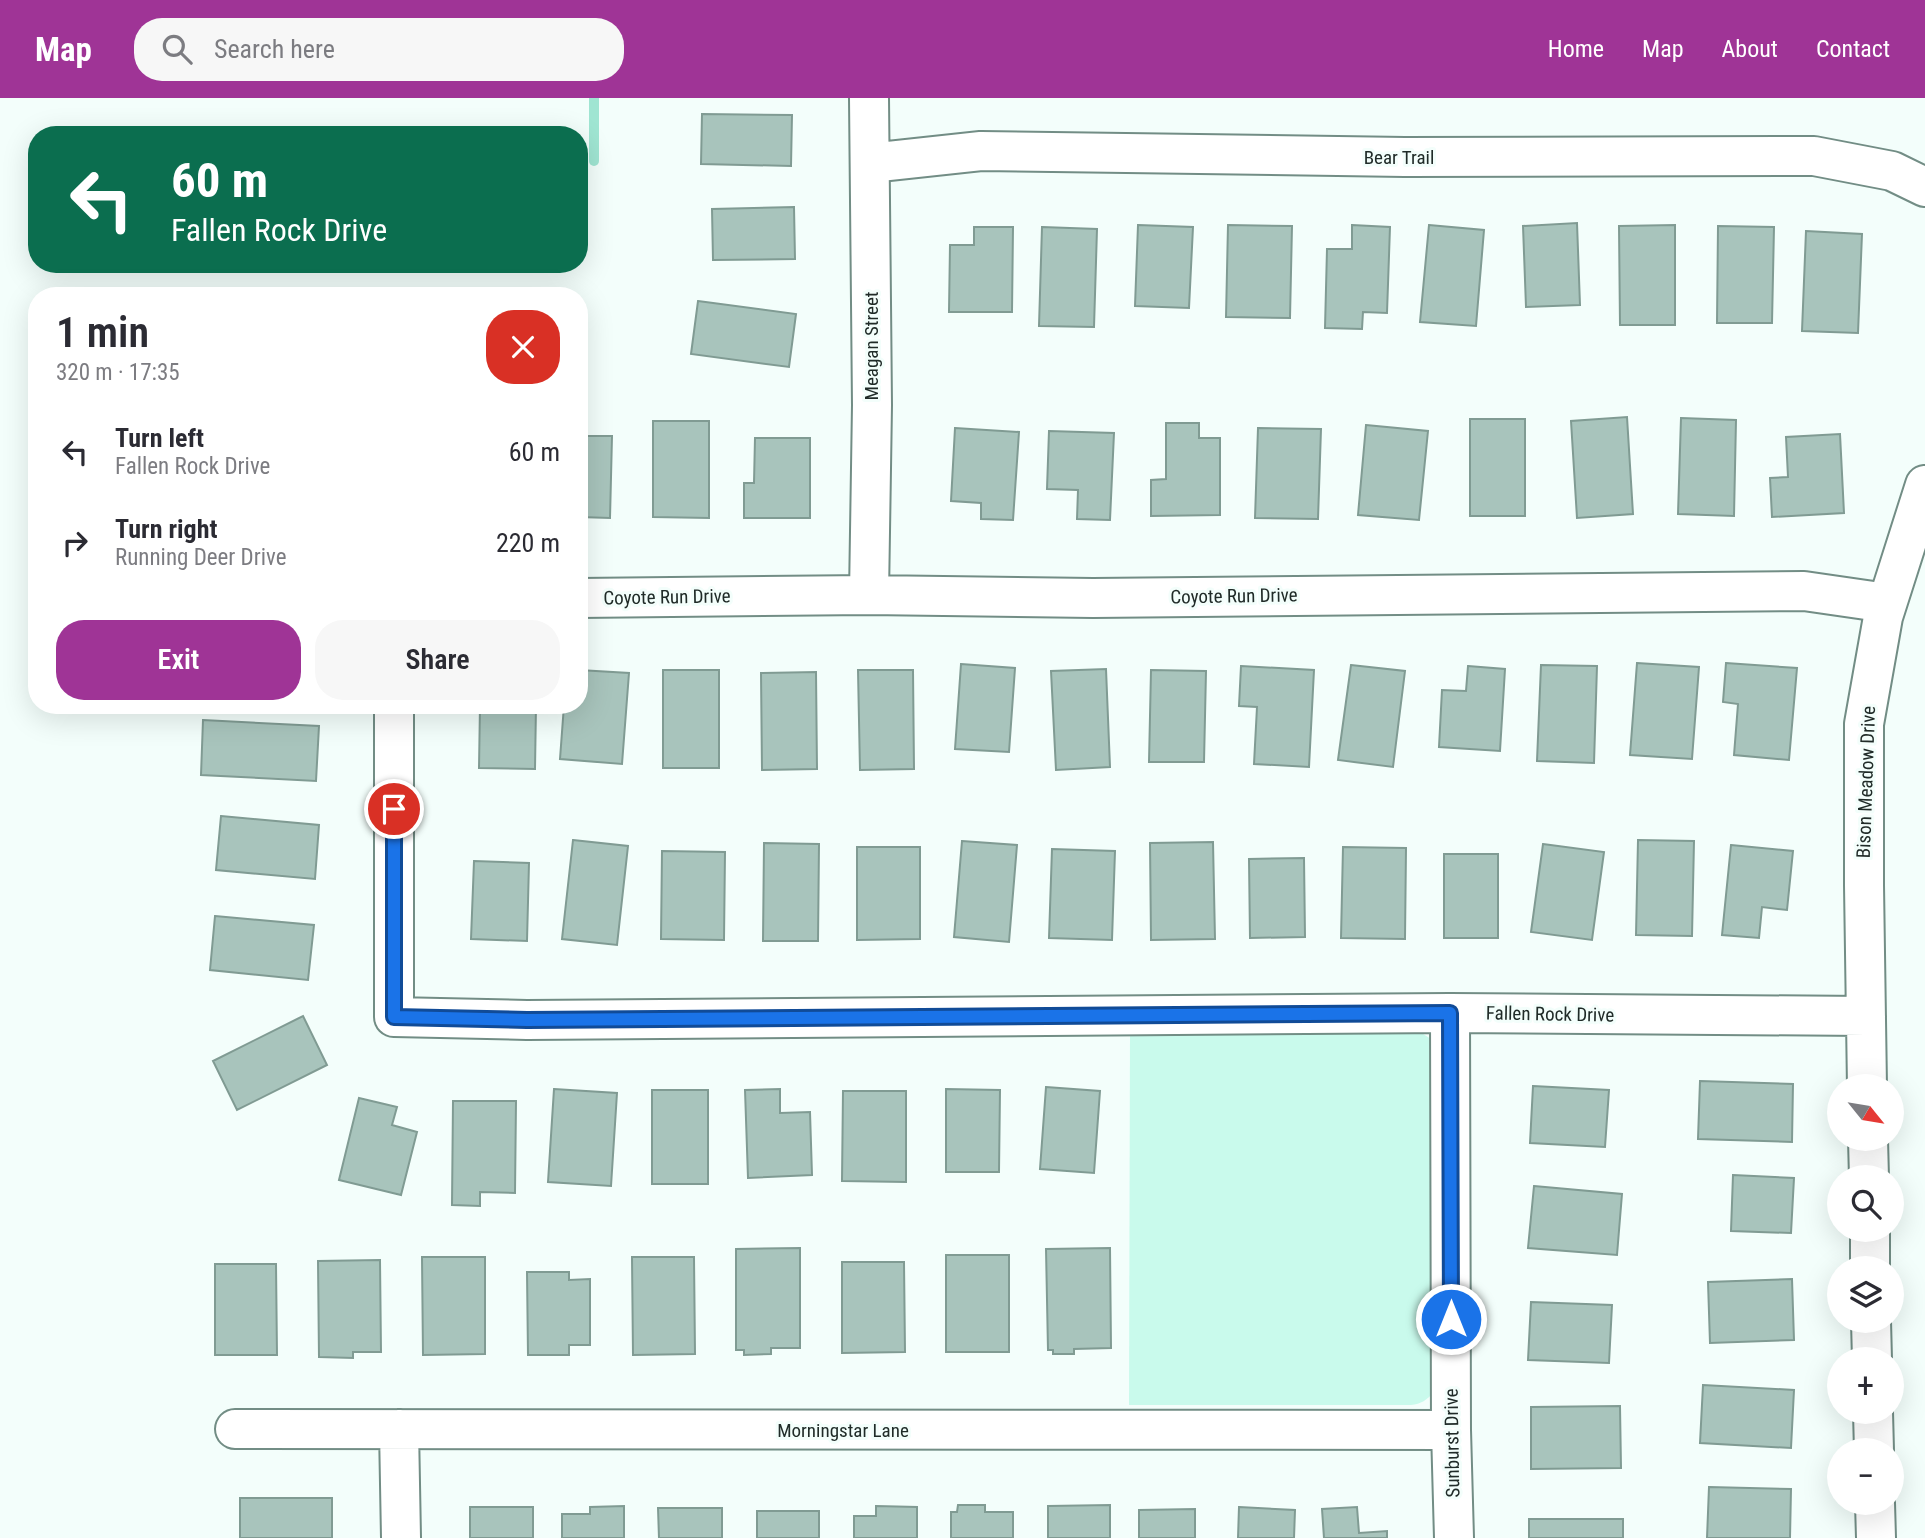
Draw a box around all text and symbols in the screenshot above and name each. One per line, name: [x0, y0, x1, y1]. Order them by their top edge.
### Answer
search box: [134, 18, 624, 81]
text: Map: [35, 30, 92, 69]
icon: search: [158, 30, 196, 68]
text: Search here: [214, 34, 335, 64]
text: Home: [1548, 35, 1604, 63]
text: Map: [1642, 35, 1684, 63]
text: About: [1722, 35, 1778, 63]
text: Contact: [1816, 35, 1890, 63]
street label: Bear Trail: [1364, 146, 1434, 169]
text: 60 m: [171, 152, 268, 209]
icon: left: [56, 154, 147, 245]
text: Fallen Rock Drive: [171, 211, 387, 249]
street label: Meagan Street: [860, 292, 883, 400]
text: 1 min: [56, 308, 149, 357]
button: close: [486, 310, 560, 384]
text: 320 m · 17:35: [56, 359, 180, 386]
text: Turn left: [115, 423, 204, 453]
icon: left: [56, 433, 94, 471]
text: 60 m: [509, 437, 560, 467]
text: Fallen Rock Drive: [115, 453, 270, 480]
text: Turn right: [115, 514, 217, 544]
icon: right: [56, 524, 94, 562]
text: 220 m: [496, 528, 560, 558]
text: Running Deer Drive: [115, 544, 287, 571]
street label: Coyote Run Drive: [1170, 583, 1298, 609]
street label: Coyote Run Drive: [603, 584, 731, 610]
button: Exit: [56, 620, 301, 700]
button: Share: [315, 620, 560, 700]
street label: Bison Meadow Drive: [1852, 705, 1880, 859]
pin: [364, 779, 424, 839]
icon: arrive: [375, 790, 413, 828]
street label: Fallen Rock Drive: [1486, 1001, 1614, 1027]
north arrow: [1827, 1074, 1904, 1152]
map controls: [1827, 1074, 1904, 1515]
button: search: [1827, 1165, 1904, 1242]
button: layers: [1827, 1256, 1904, 1333]
position arrow: [1414, 1282, 1488, 1356]
button: +: [1827, 1347, 1904, 1424]
street label: Sunburst Drive: [1440, 1388, 1464, 1498]
street label: Morningstar Lane: [777, 1419, 909, 1442]
button: −: [1827, 1438, 1904, 1515]

